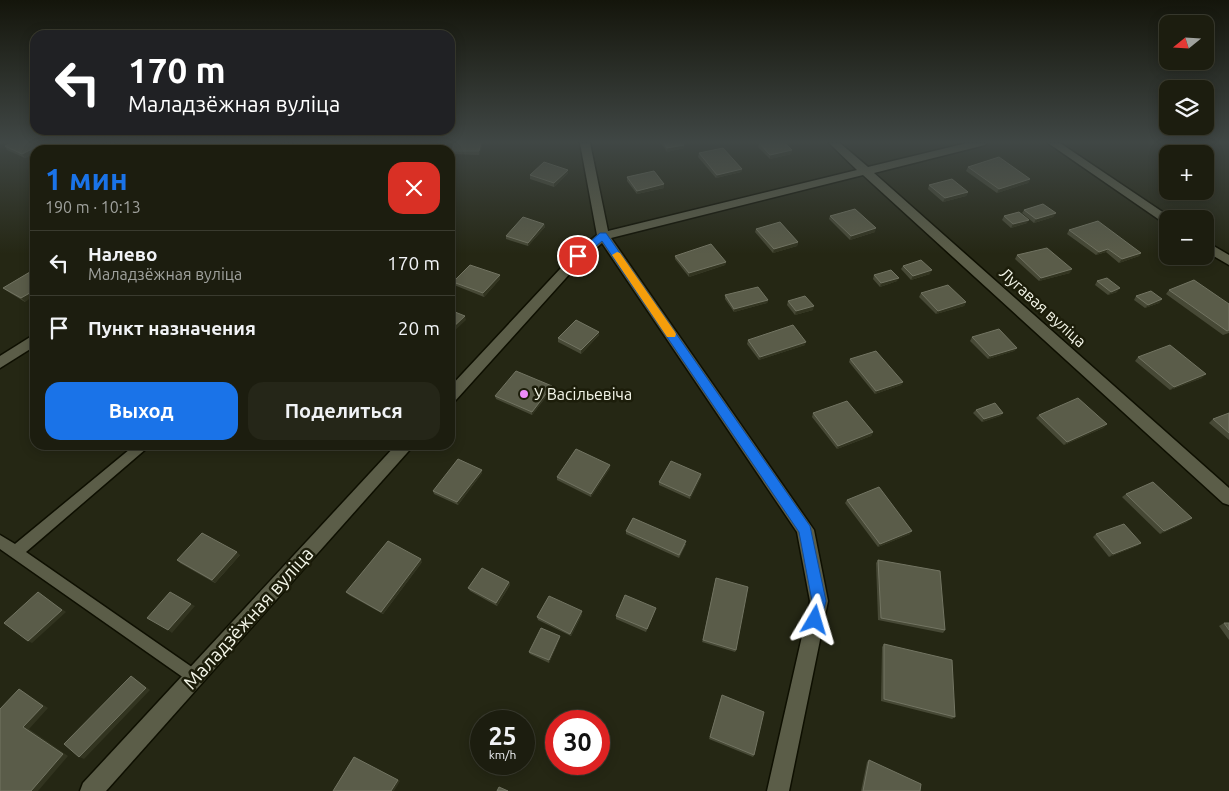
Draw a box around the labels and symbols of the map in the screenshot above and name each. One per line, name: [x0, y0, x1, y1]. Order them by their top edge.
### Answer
north arrow: [1159, 15, 1214, 70]
pin: [557, 235, 599, 277]
street label: Лугавая вуліца: [996, 264, 1090, 350]
place label: У Васільевіча: [534, 385, 632, 403]
marker: У Васільевіча: [518, 388, 530, 400]
street label: Маладзёжная вуліца: [179, 543, 317, 693]
position arrow: [788, 593, 840, 645]
speed limit sign: 30: [545, 710, 610, 775]

